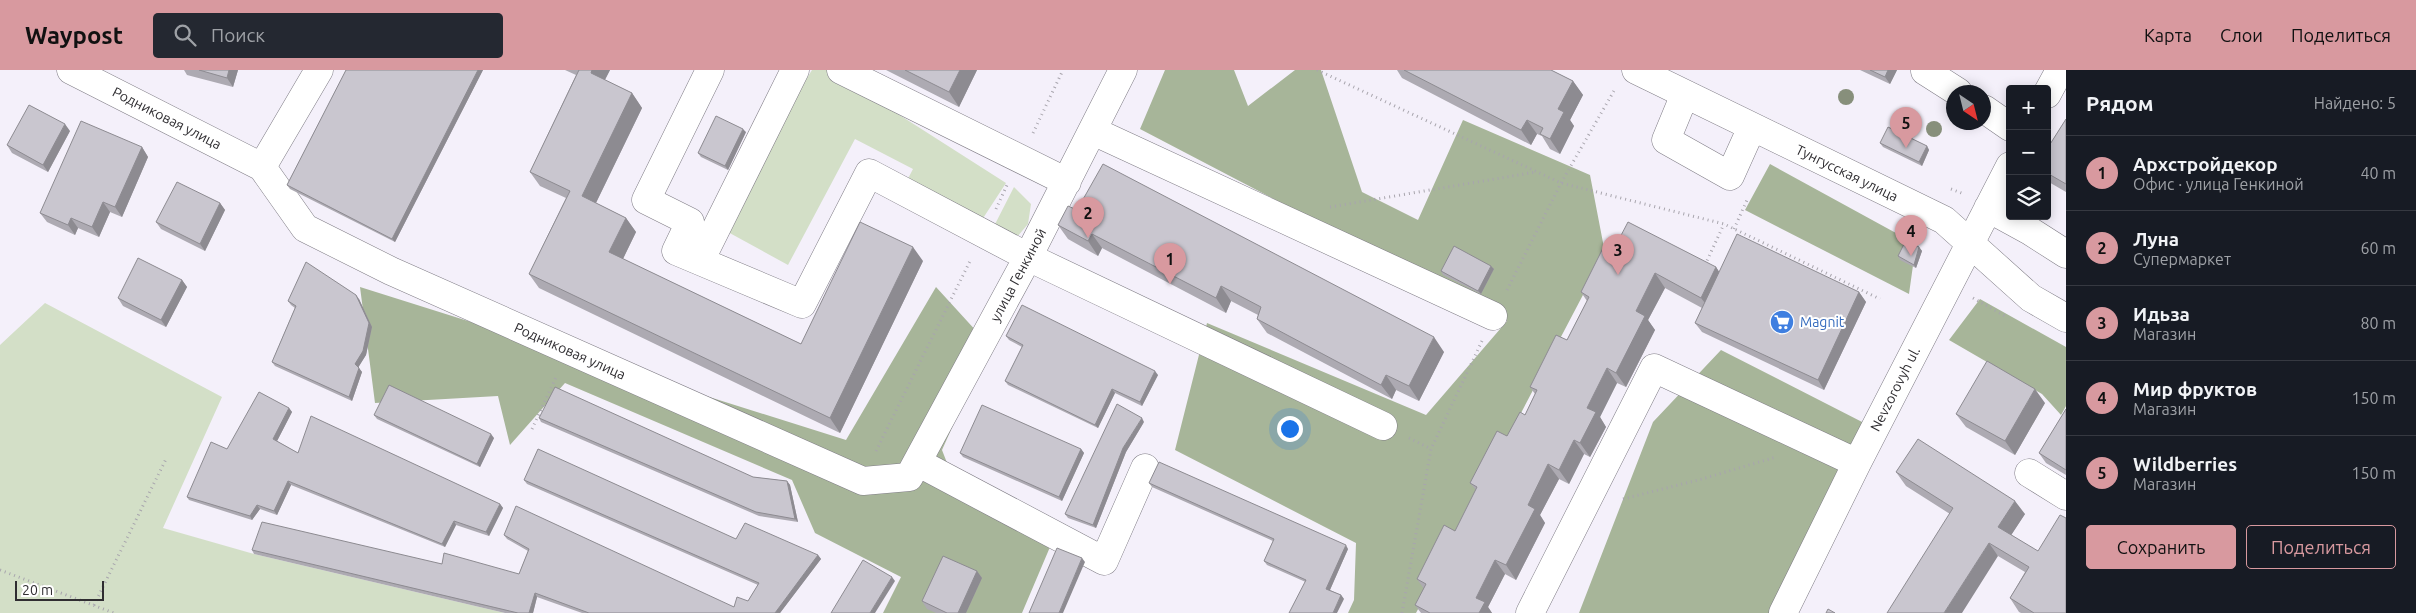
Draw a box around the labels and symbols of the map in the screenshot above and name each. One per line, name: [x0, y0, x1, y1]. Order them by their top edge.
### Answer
street label: Родниковая улица: [110, 84, 224, 152]
north arrow: [1946, 85, 1991, 130]
pin: 5: [1890, 107, 1922, 148]
street label: Тунгусская улица: [1793, 141, 1901, 205]
pin: 2: [1072, 197, 1104, 238]
pin: 4: [1895, 215, 1927, 256]
street label: улица Генкиной: [987, 226, 1049, 324]
pin: 3: [1602, 234, 1634, 275]
pin: 1: [1154, 243, 1186, 284]
supermarket icon: Magnit: [1769, 309, 1795, 335]
place label: Magnit: [1800, 314, 1845, 330]
street label: Родниковая улица: [512, 319, 628, 383]
street label: Nevzorovyh ul.: [1867, 344, 1923, 434]
your location: [1277, 416, 1303, 442]
scale bar: [15, 578, 104, 601]

